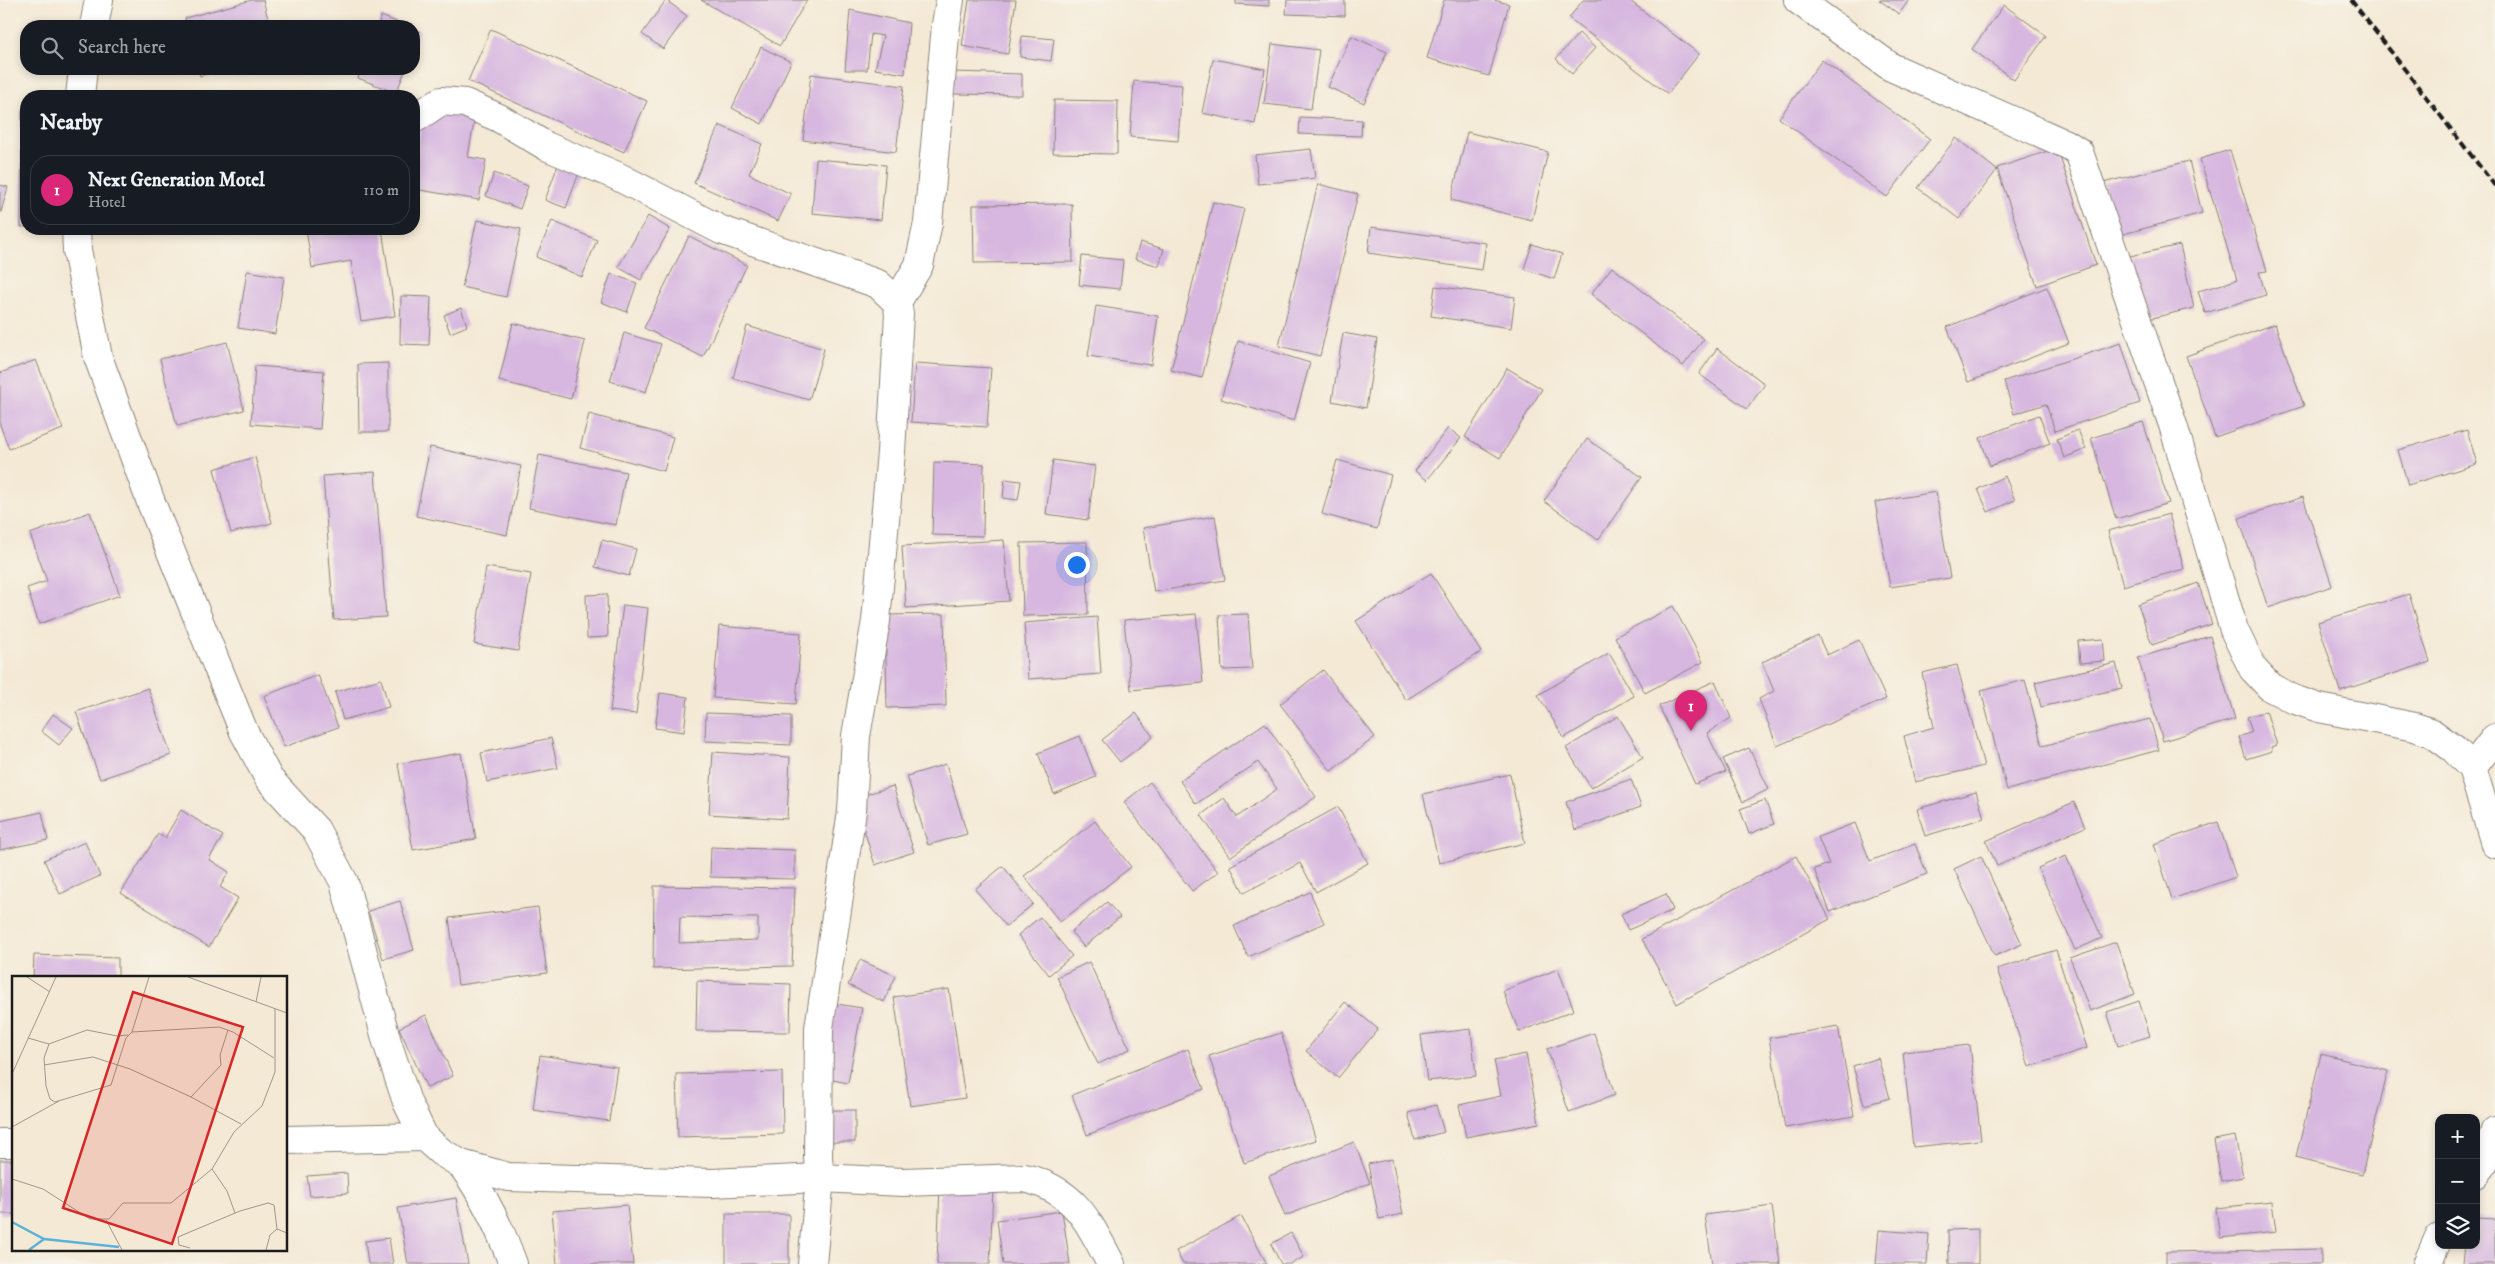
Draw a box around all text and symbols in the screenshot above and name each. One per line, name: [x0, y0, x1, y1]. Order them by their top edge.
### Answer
search box: [20, 20, 420, 75]
icon: search: [38, 34, 66, 62]
text: Search here: [78, 36, 166, 59]
text: Nearby: [40, 110, 102, 136]
text: Next Generation Motel: [88, 169, 265, 192]
text: 1: [54, 180, 60, 200]
text: 110 m: [363, 180, 399, 200]
text: Hotel: [88, 192, 126, 212]
your location: [1064, 552, 1090, 578]
pin: 1: [1675, 690, 1707, 731]
inset map: [12, 976, 288, 1252]
map controls: [2435, 1114, 2480, 1249]
button: +: [2435, 1114, 2480, 1159]
button: −: [2435, 1159, 2480, 1204]
button: layers: [2435, 1204, 2480, 1249]

